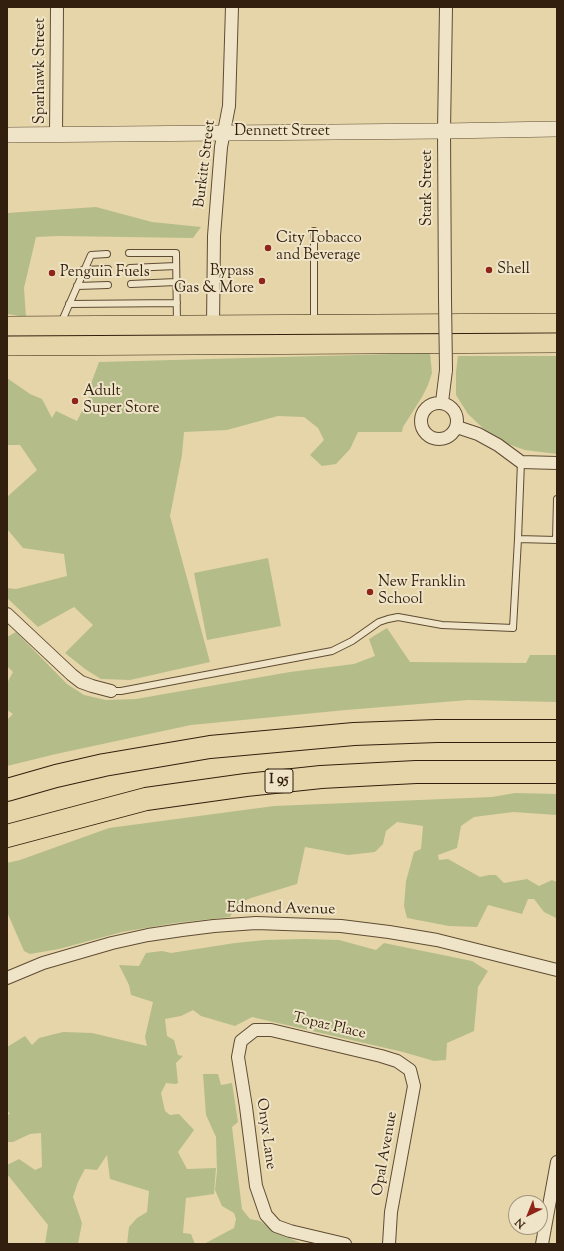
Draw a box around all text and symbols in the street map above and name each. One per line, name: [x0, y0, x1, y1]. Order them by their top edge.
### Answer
street label: Sparhawk Street: [32, 18, 50, 124]
street label: Burkitt Street: [192, 119, 220, 209]
street label: Dennett Street: [234, 123, 330, 141]
street label: Stark Street: [419, 150, 437, 226]
place label: City Tobacco and Beverage: [276, 230, 362, 265]
marker: City Tobacco and Beverage: [263, 243, 273, 253]
place label: Shell: [497, 261, 530, 279]
place label: Bypass Gas & More: [174, 263, 254, 298]
place label: Penguin Fuels: [60, 264, 150, 282]
marker: Shell: [484, 265, 494, 275]
marker: Penguin Fuels: [47, 268, 57, 278]
marker: Bypass Gas & More: [257, 276, 267, 286]
place label: Adult Super Store: [83, 383, 160, 418]
marker: Adult Super Store: [70, 396, 80, 406]
place label: New Franklin School: [378, 574, 466, 609]
marker: New Franklin School: [365, 587, 375, 597]
road number: I 95: [265, 769, 293, 793]
street label: Edmond Avenue: [227, 900, 335, 920]
street label: Topaz Place: [291, 1010, 367, 1044]
street label: Onyx Lane: [251, 1097, 279, 1171]
street label: Opal Avenue: [370, 1110, 402, 1198]
north arrow: [508, 1195, 548, 1235]
text: N: [512, 1214, 529, 1232]

